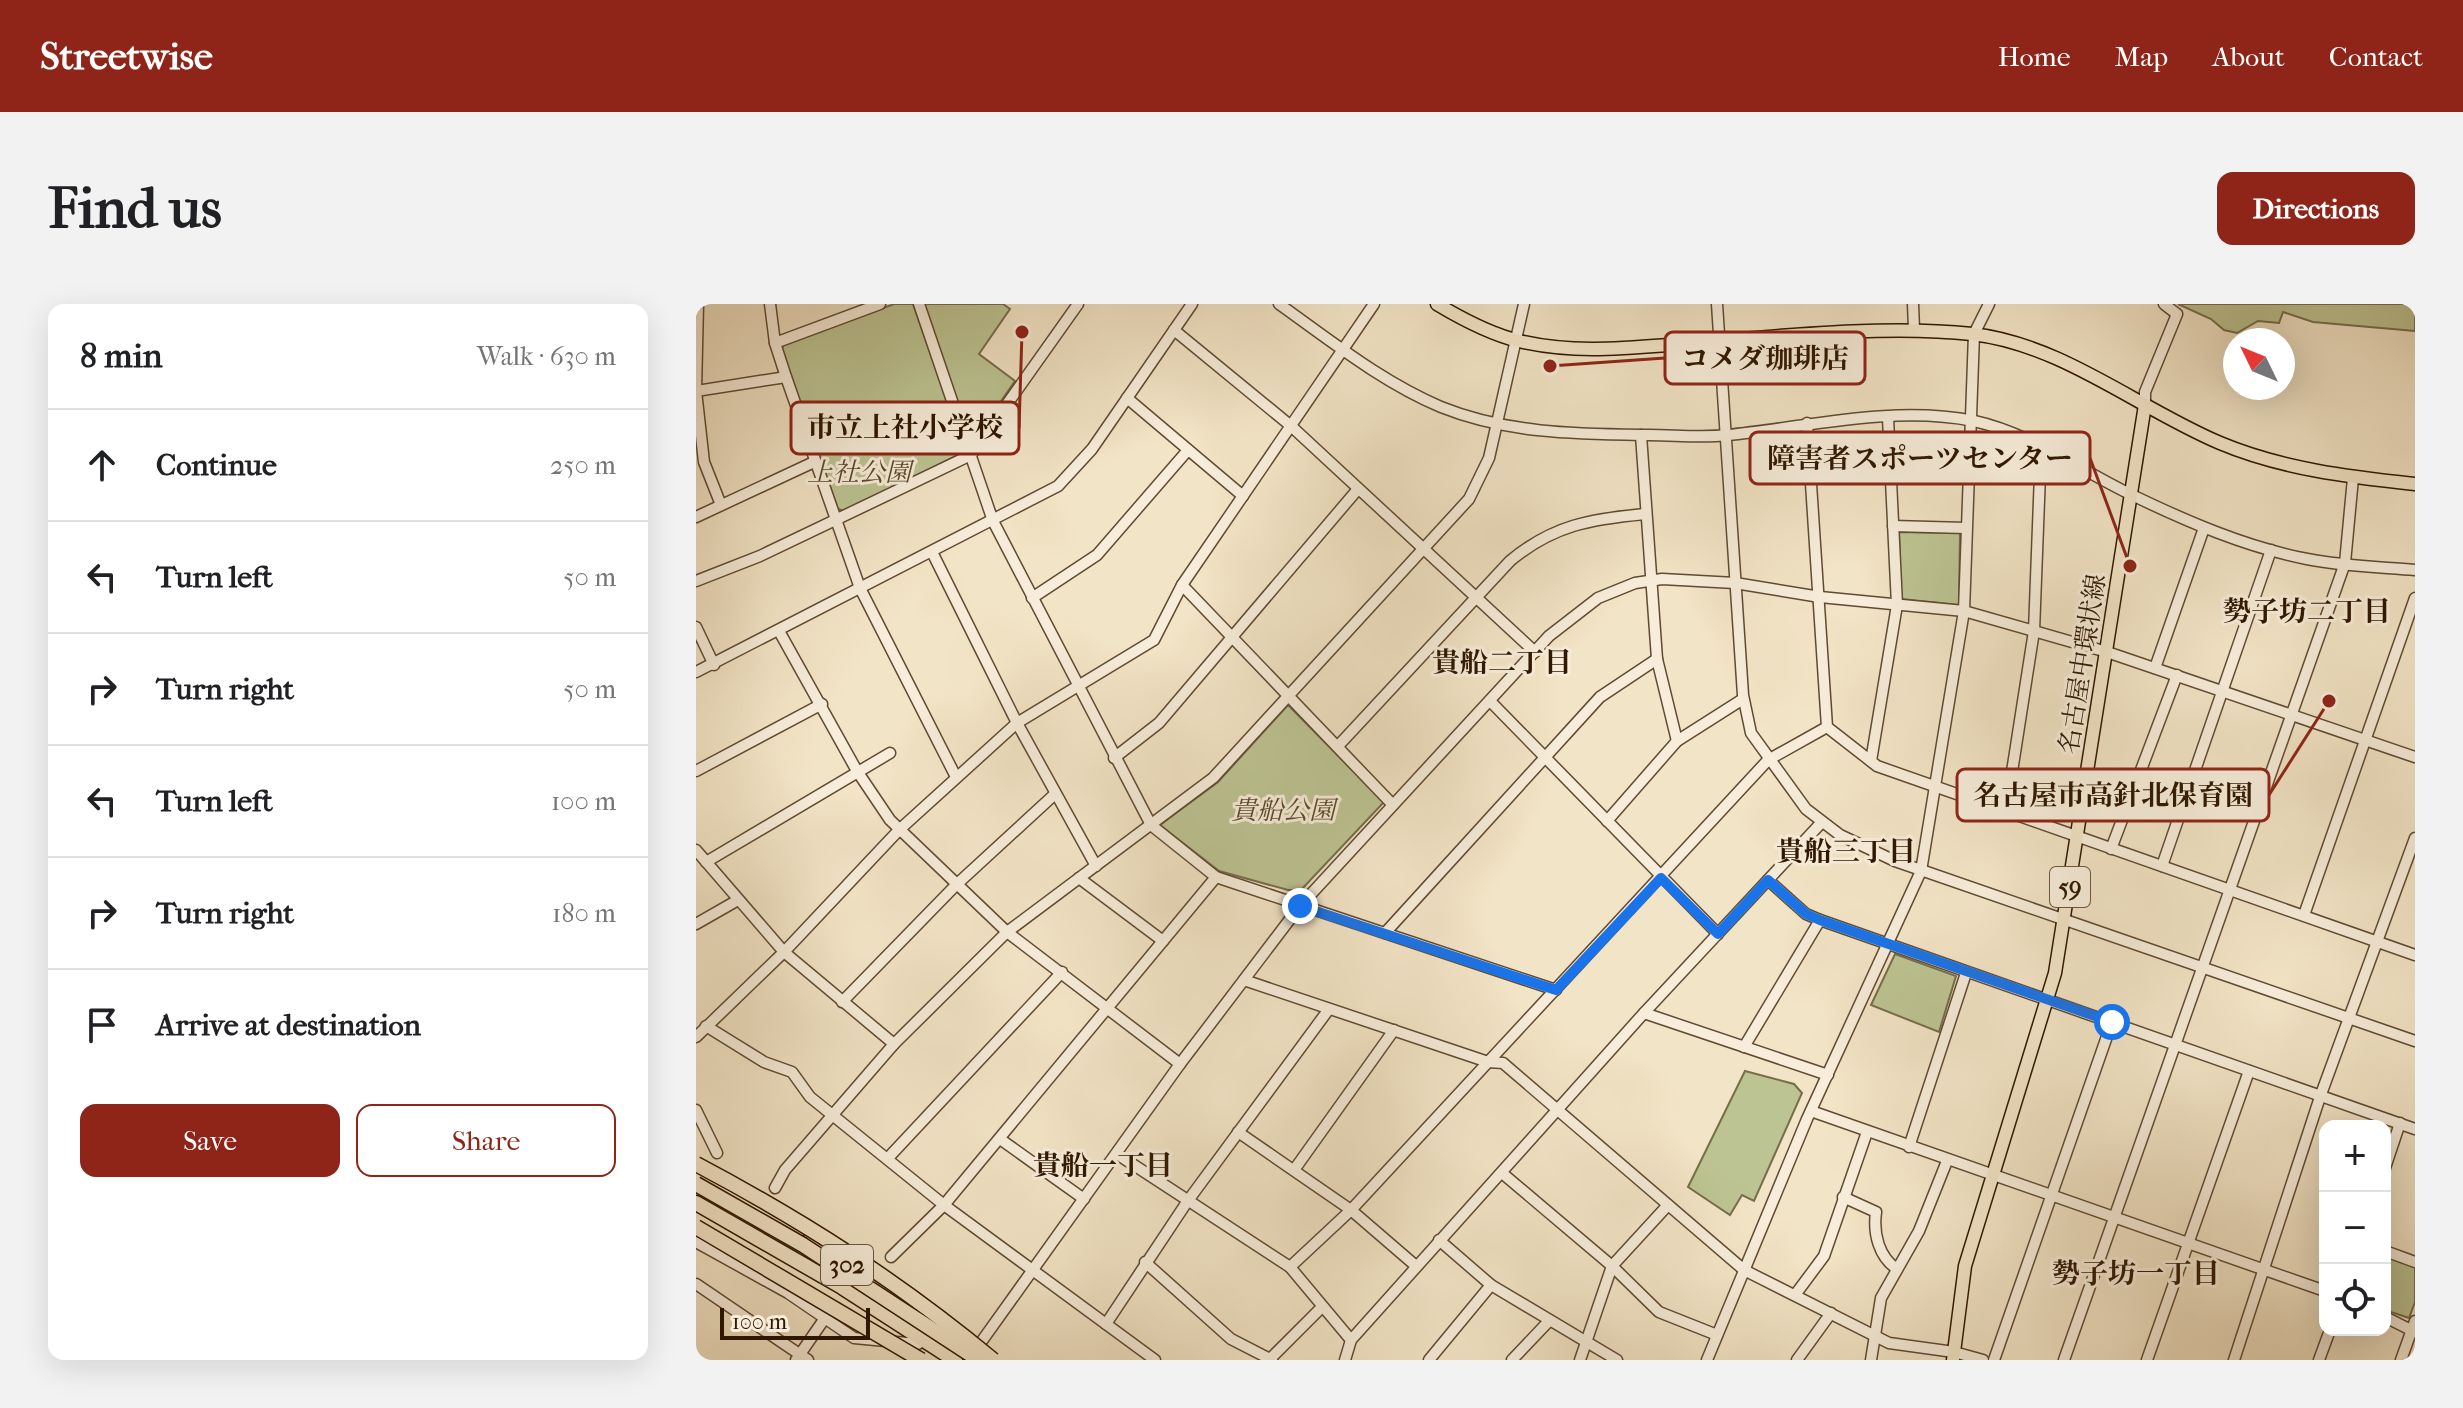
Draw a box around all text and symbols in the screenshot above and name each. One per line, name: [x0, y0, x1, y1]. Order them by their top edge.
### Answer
text: Streetwise: [40, 34, 213, 79]
text: Home: [1998, 40, 2071, 73]
text: Map: [2115, 40, 2168, 73]
text: About: [2212, 40, 2285, 73]
text: Contact: [2329, 40, 2423, 73]
button: Directions: [2217, 172, 2415, 245]
text: Find us: [48, 176, 222, 241]
north arrow: [2223, 328, 2295, 400]
callout: コメダ珈琲店: [1665, 332, 1865, 384]
text: 8 min: [80, 336, 162, 376]
text: Walk · 630 m: [477, 341, 616, 372]
text: コメダ珈琲店: [1681, 342, 1849, 375]
callout: 市立上社小学校: [791, 402, 1019, 454]
text: 市立上社小学校: [807, 411, 1003, 444]
callout: 障害者スポーツセンター: [1750, 432, 2090, 484]
text: 障害者スポーツセンター: [1767, 442, 2073, 475]
icon: ahead: [80, 443, 124, 487]
text: Continue: [156, 448, 277, 483]
text: 250 m: [550, 450, 616, 481]
park label: 上社公園: [807, 457, 915, 488]
icon: left: [80, 555, 124, 599]
text: Turn left: [156, 560, 273, 595]
text: 50 m: [563, 562, 616, 593]
street label: 名古屋中環状線: [2053, 572, 2112, 756]
district label: 勢子坊二丁目: [2223, 595, 2391, 628]
district label: 貴船二丁目: [1432, 646, 1572, 679]
icon: right: [80, 667, 124, 711]
text: Turn right: [156, 672, 294, 707]
text: 50 m: [563, 674, 616, 705]
callout: 名古屋市高針北保育園: [1957, 769, 2269, 821]
icon: left: [80, 779, 124, 823]
text: 名古屋市高針北保育園: [1973, 779, 2253, 812]
text: Turn left: [156, 784, 273, 819]
text: 100 m: [551, 786, 616, 817]
park label: 貴船公園: [1231, 795, 1339, 826]
district label: 貴船三丁目: [1776, 835, 1916, 868]
road number: 59: [2050, 867, 2090, 907]
route end: [1282, 888, 1318, 924]
icon: right: [80, 891, 124, 935]
text: Turn right: [156, 896, 294, 931]
text: 180 m: [552, 898, 616, 929]
icon: arrive: [80, 1003, 124, 1047]
route start: [2094, 1004, 2130, 1040]
text: Arrive at destination: [156, 1008, 421, 1043]
button: Save: [80, 1104, 340, 1177]
button: Share: [356, 1104, 616, 1177]
map controls: [2319, 1120, 2391, 1336]
button: +: [2319, 1120, 2391, 1192]
district label: 貴船一丁目: [1033, 1149, 1173, 1182]
button: −: [2319, 1192, 2391, 1264]
road number: 302: [821, 1245, 873, 1285]
district label: 勢子坊一丁目: [2052, 1257, 2220, 1290]
button: locate: [2319, 1264, 2391, 1336]
scale bar: [720, 1304, 870, 1340]
text: 100 m: [732, 1309, 787, 1335]

